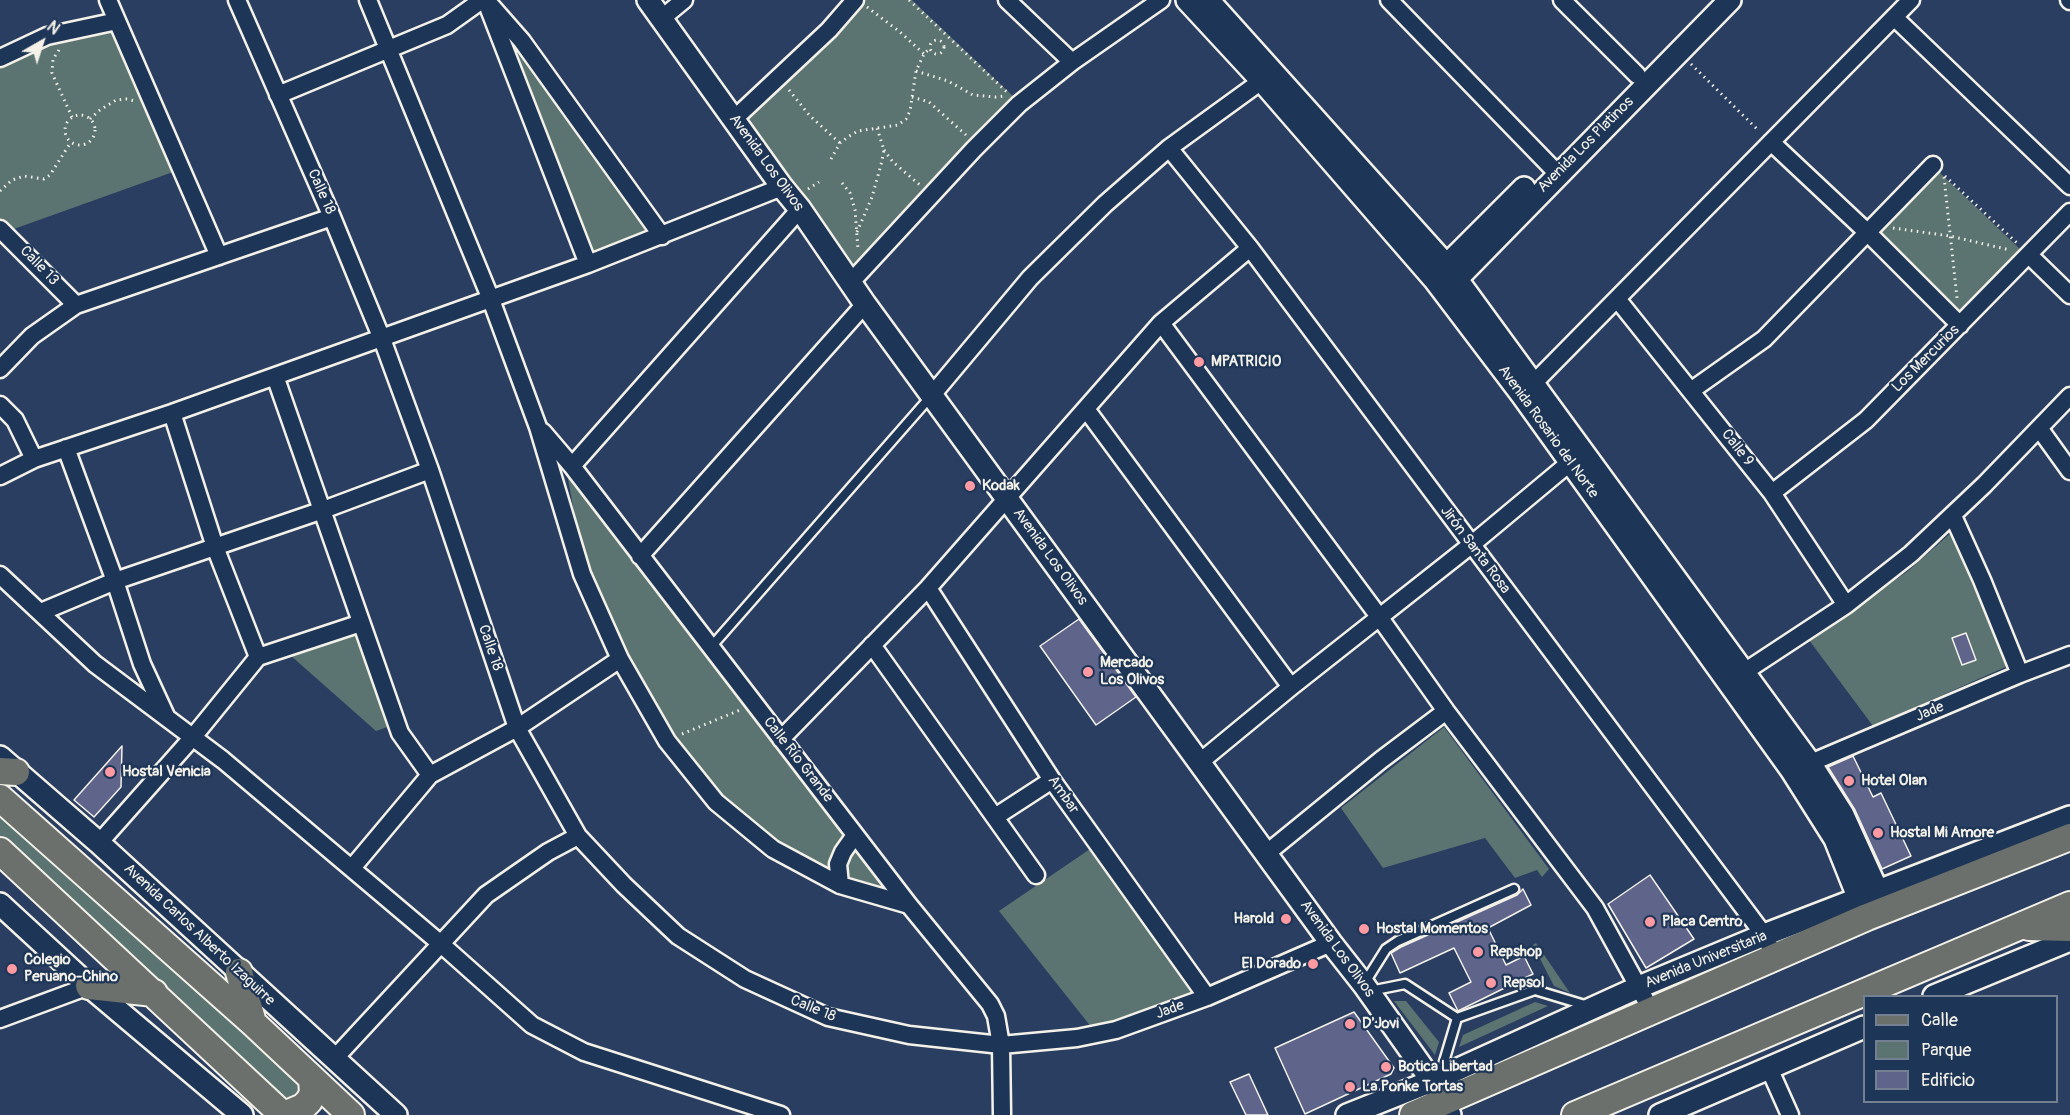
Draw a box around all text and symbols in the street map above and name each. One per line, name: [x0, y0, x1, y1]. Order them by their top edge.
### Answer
north arrow: [12, 12, 72, 72]
text: N: [43, 17, 64, 39]
street label: Avenida Los Platinos: [1534, 93, 1638, 197]
street label: Avenida Los Olivos: [725, 111, 807, 215]
street label: Calle 18: [303, 167, 339, 217]
street label: Calle 13: [16, 242, 62, 290]
street label: Los Mercurios: [1889, 322, 1963, 396]
place label: MPATRICIO: [1211, 353, 1281, 371]
marker: MPATRICIO: [1192, 355, 1206, 369]
street label: Avenida Rosario del Norte: [1494, 362, 1602, 502]
street label: Calle 9: [1717, 426, 1757, 470]
place label: Kodak: [982, 477, 1020, 495]
marker: Kodak: [963, 479, 977, 493]
street label: Jirón Santa Rosa: [1436, 502, 1514, 598]
street label: Avenida Los Olivos: [1009, 505, 1091, 609]
street label: Calle 18: [474, 623, 506, 673]
place label: Mercado Los Olivos: [1100, 654, 1164, 689]
marker: Mercado Los Olivos: [1081, 665, 1095, 679]
street label: Jade: [1913, 698, 1947, 726]
street label: Calle Río Grande: [759, 714, 837, 806]
place label: Hostal Venicia: [122, 763, 211, 781]
marker: Hostal Venicia: [103, 765, 117, 779]
street label: Ambar: [1043, 772, 1083, 818]
place label: Hotel Olan: [1861, 772, 1927, 790]
marker: Hotel Olan: [1842, 774, 1856, 788]
place label: Hostal Mi Amore: [1890, 824, 1994, 842]
marker: Hostal Mi Amore: [1871, 826, 1885, 840]
street label: Avenida Carlos Alberto Izaguirre: [120, 860, 278, 1010]
street label: Avenida Los Olivos: [1296, 897, 1378, 1001]
place label: Harold: [1234, 910, 1274, 928]
marker: Harold: [1279, 912, 1293, 926]
place label: Placa Centro: [1662, 913, 1743, 931]
marker: Placa Centro: [1643, 915, 1657, 929]
place label: Hostal Momentos: [1376, 920, 1488, 938]
marker: Hostal Momentos: [1357, 922, 1371, 936]
street label: Avenida Universitaria: [1642, 927, 1770, 993]
place label: Repshop: [1490, 943, 1542, 961]
marker: Repshop: [1471, 945, 1485, 959]
place label: Colegio Peruano-Chino: [24, 951, 118, 986]
place label: El Dorado: [1241, 955, 1301, 973]
marker: El Dorado: [1306, 957, 1320, 971]
marker: Colegio Peruano-Chino: [5, 962, 19, 976]
place label: Repsol: [1503, 974, 1544, 992]
marker: Repsol: [1484, 976, 1498, 990]
street label: Calle 18: [788, 992, 838, 1026]
legend: [1863, 995, 2058, 1103]
street label: Jade: [1153, 997, 1187, 1023]
text: Calle: [1921, 1009, 1958, 1032]
place label: D'Jovi: [1362, 1015, 1399, 1033]
marker: D'Jovi: [1343, 1017, 1357, 1031]
text: Parque: [1921, 1039, 1971, 1062]
place label: Botica Libertad: [1398, 1058, 1493, 1076]
marker: Botica Libertad: [1379, 1060, 1393, 1074]
text: Edificio: [1921, 1069, 1975, 1092]
place label: La Ponke Tortas: [1362, 1078, 1463, 1096]
marker: La Ponke Tortas: [1343, 1080, 1357, 1094]

